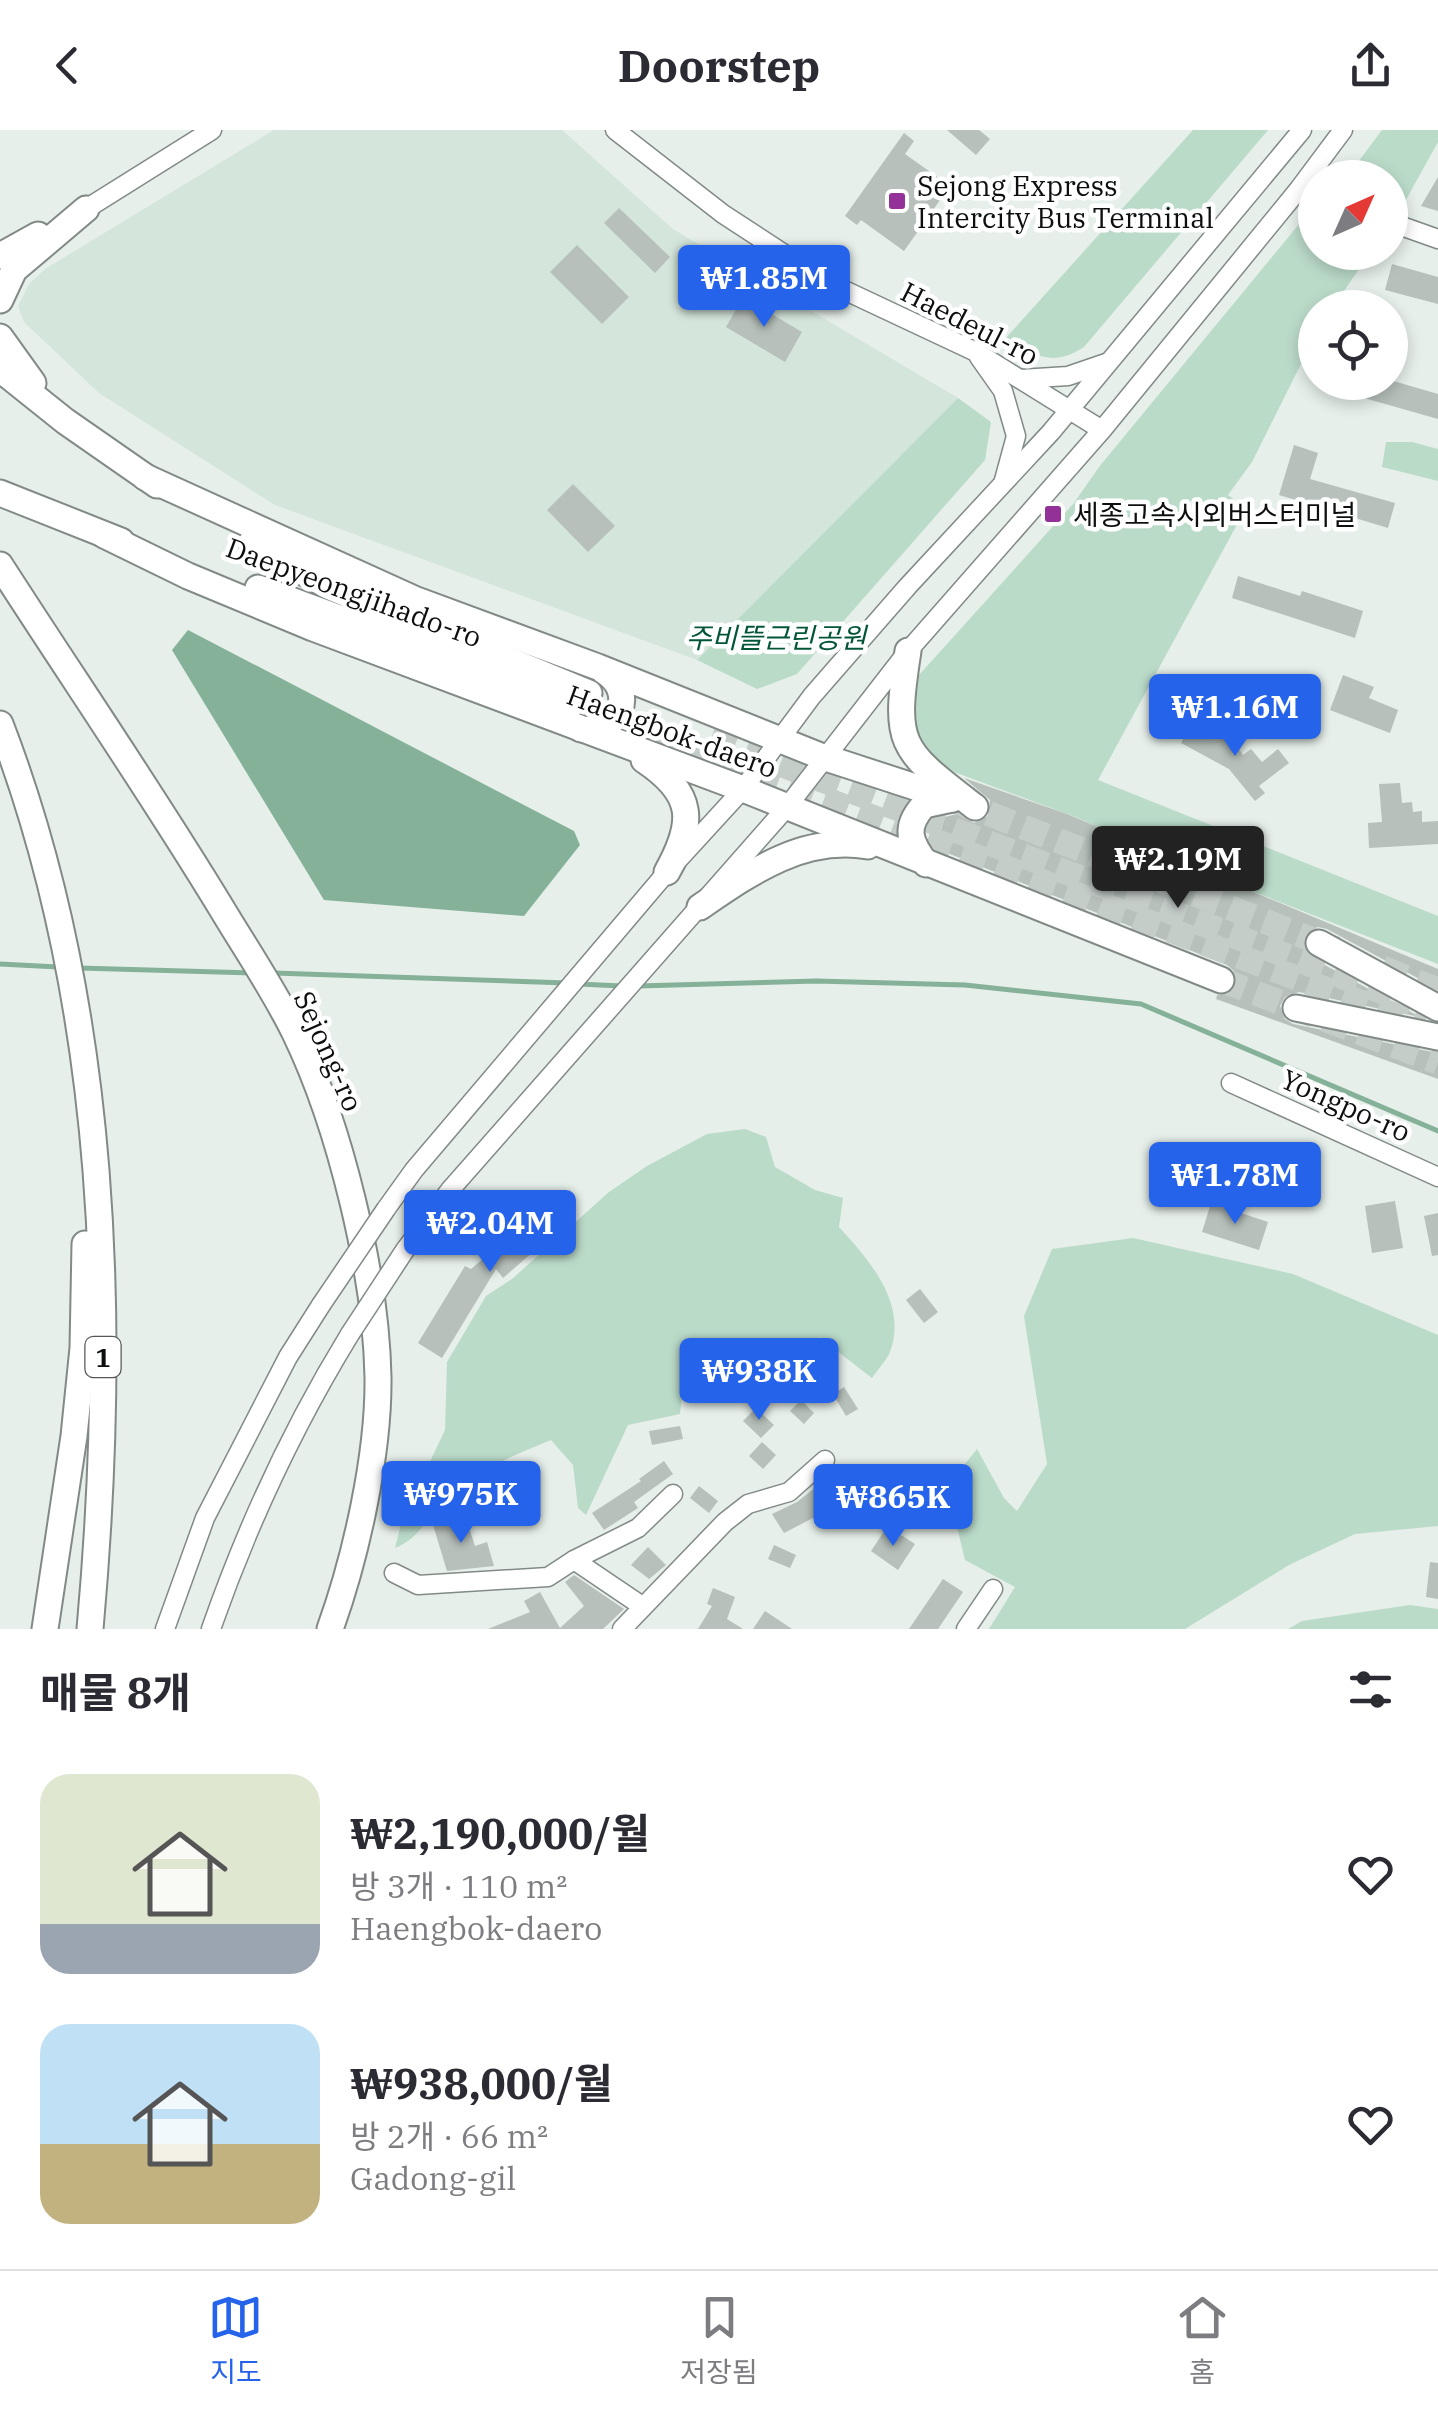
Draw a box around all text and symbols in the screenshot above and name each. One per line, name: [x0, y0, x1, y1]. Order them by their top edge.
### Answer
text: Doorstep: [618, 36, 820, 94]
icon: back: [40, 38, 95, 93]
icon: share: [1343, 38, 1398, 93]
north arrow: [1298, 160, 1408, 270]
map controls: [1298, 160, 1408, 400]
place label: Sejong Express Intercity Bus Terminal: [917, 167, 1214, 236]
marker: Sejong Express Intercity Bus Terminal: [886, 190, 908, 212]
pin: ₩1.85M: [683, 245, 845, 330]
text: ₩1.85M: [700, 256, 828, 298]
street label: Haedeul-ro: [895, 273, 1045, 373]
button: locate: [1298, 290, 1408, 400]
place label: 세종고속시외버스터미널: [1073, 496, 1356, 533]
marker: 세종고속시외버스터미널: [1042, 503, 1064, 525]
street label: Daepyeongjihado-ro: [221, 529, 487, 655]
park label: 주비뜰근린공원: [686, 619, 868, 656]
pin: ₩1.16M: [1154, 674, 1316, 759]
street label: Haengbok-daero: [562, 676, 782, 786]
text: ₩1.16M: [1171, 685, 1299, 727]
pin: ₩2.19M: [1097, 826, 1259, 911]
text: ₩2.19M: [1114, 837, 1242, 879]
street label: Sejong-ro: [286, 985, 372, 1117]
street label: Yongpo-ro: [1276, 1060, 1416, 1150]
pin: ₩1.78M: [1154, 1142, 1316, 1227]
text: ₩1.78M: [1171, 1153, 1299, 1195]
pin: ₩2.04M: [409, 1190, 571, 1275]
text: ₩2.04M: [426, 1201, 554, 1243]
road number: 1: [86, 1337, 120, 1377]
pin: ₩938K: [689, 1338, 829, 1423]
text: ₩938K: [702, 1349, 816, 1391]
pin: ₩975K: [391, 1461, 531, 1546]
pin: ₩865K: [823, 1464, 963, 1549]
text: ₩975K: [404, 1472, 518, 1514]
text: ₩865K: [836, 1475, 950, 1517]
icon: filters: [1343, 1662, 1398, 1717]
text: 매물 8개: [40, 1665, 191, 1720]
text: ₩2,190,000/월: [350, 1806, 650, 1861]
icon: home: [120, 1814, 240, 1934]
icon: heart: [1343, 1847, 1398, 1902]
text: 방 3개 · 110 m²: [350, 1865, 567, 1907]
text: Haengbok-daero: [350, 1907, 602, 1949]
text: ₩938,000/월: [350, 2056, 613, 2111]
icon: home: [120, 2064, 240, 2184]
icon: heart: [1343, 2097, 1398, 2152]
text: 방 2개 · 66 m²: [350, 2115, 548, 2157]
text: Gadong-gil: [350, 2157, 516, 2199]
tab: 지도: [208, 2290, 263, 2390]
tab: 저장됨: [680, 2290, 758, 2390]
tab: 홈: [1175, 2290, 1230, 2390]

